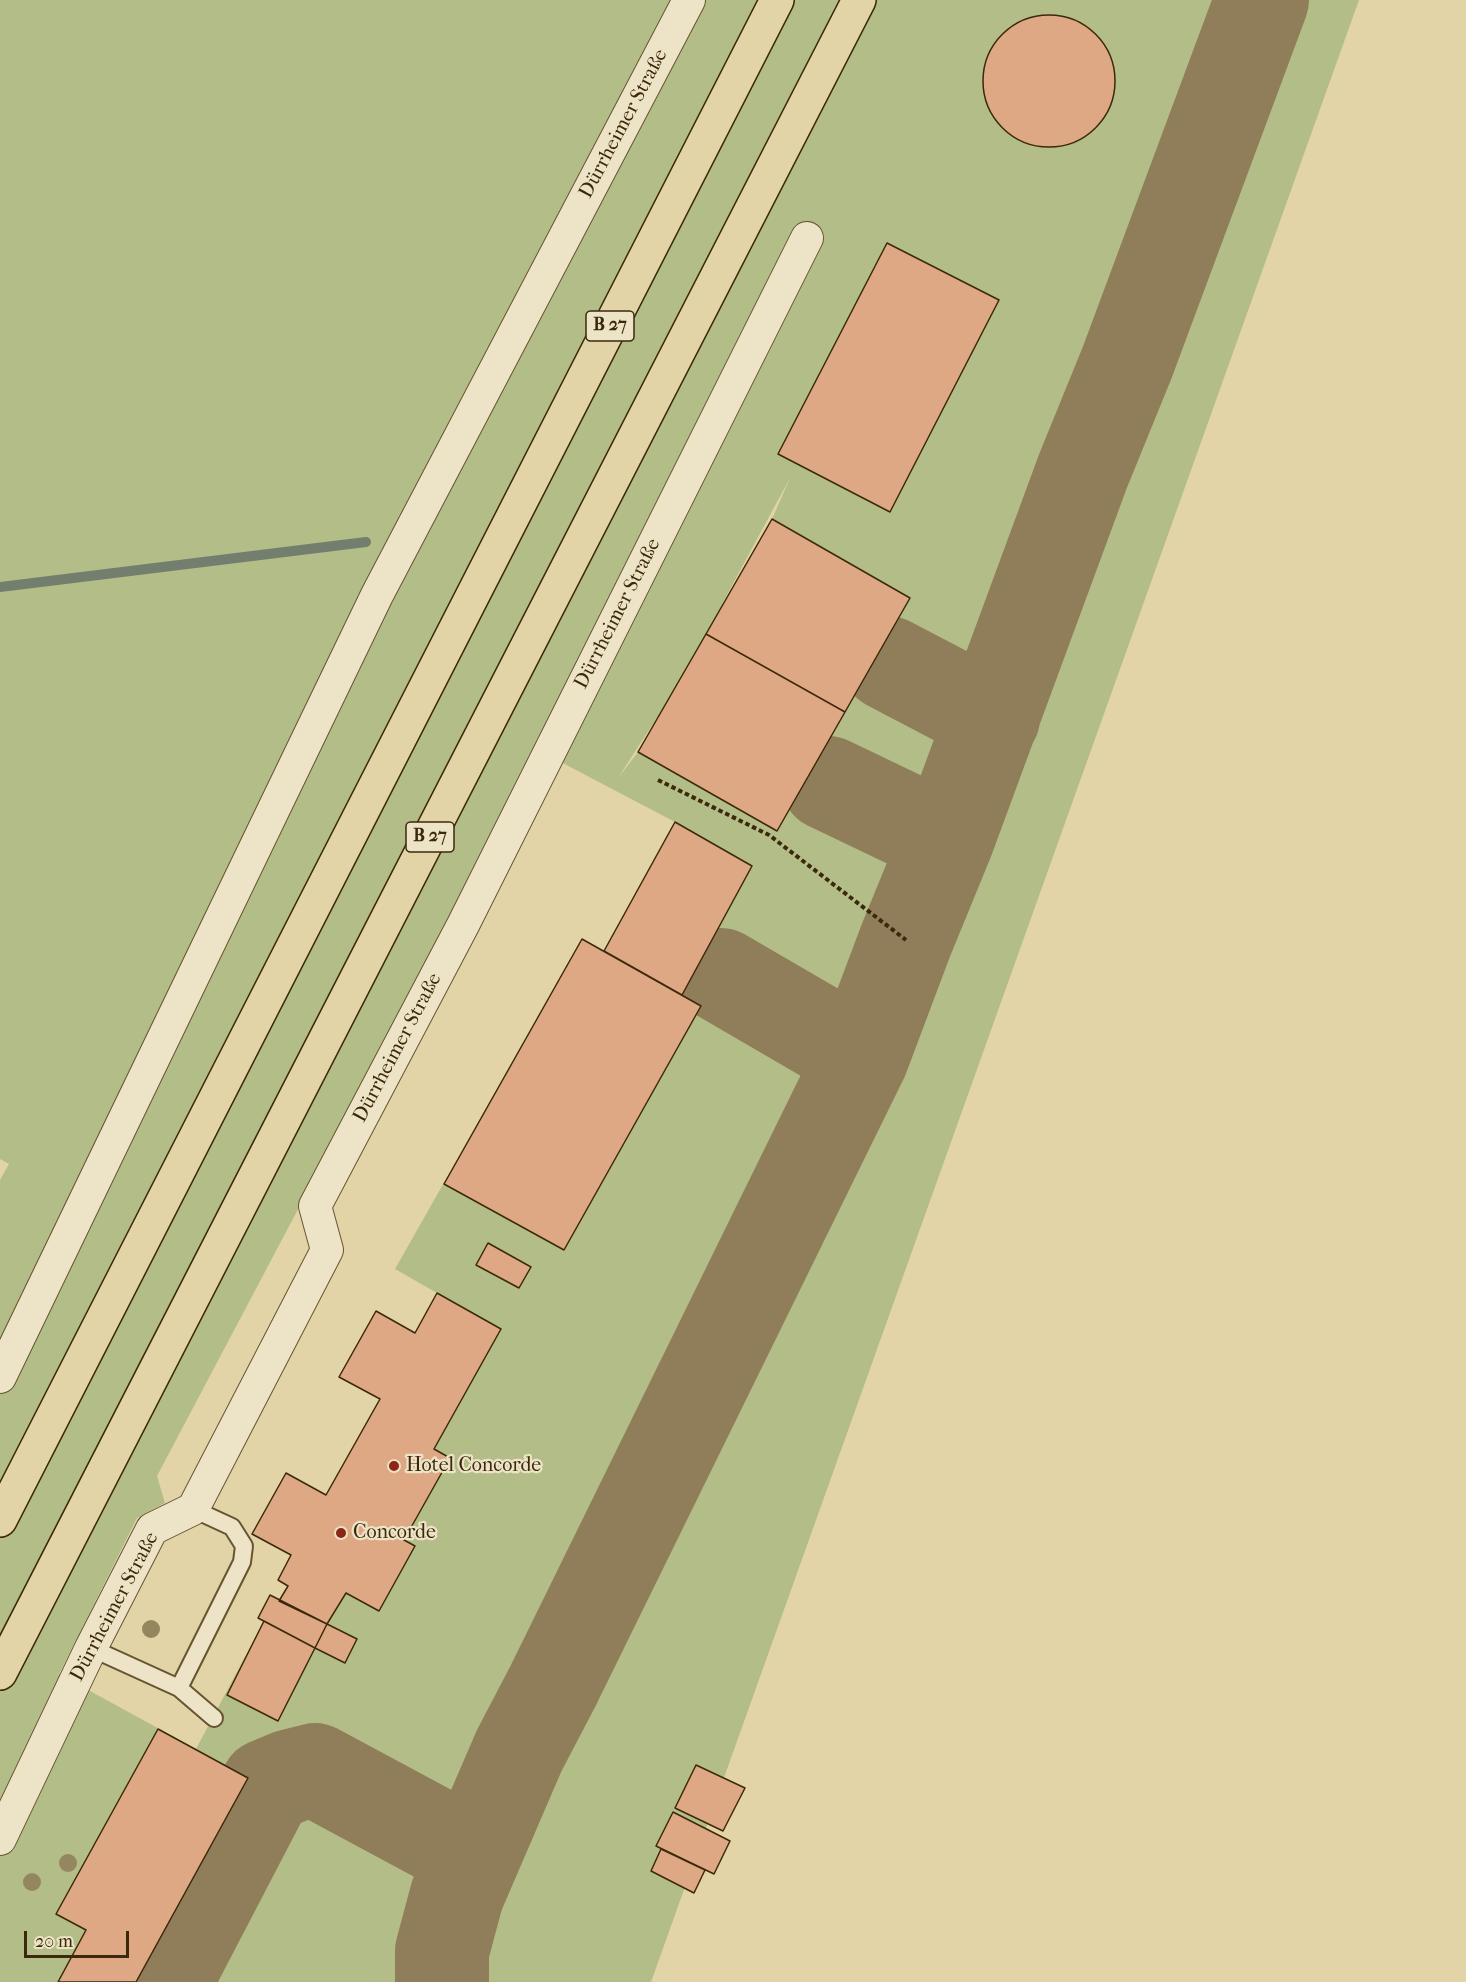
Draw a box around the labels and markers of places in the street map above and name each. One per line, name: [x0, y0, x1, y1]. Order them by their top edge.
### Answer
place label: Hotel Concorde: [406, 1454, 541, 1478]
marker: Hotel Concorde: [387, 1459, 401, 1473]
place label: Concorde: [353, 1521, 436, 1545]
marker: Concorde: [334, 1526, 348, 1540]

